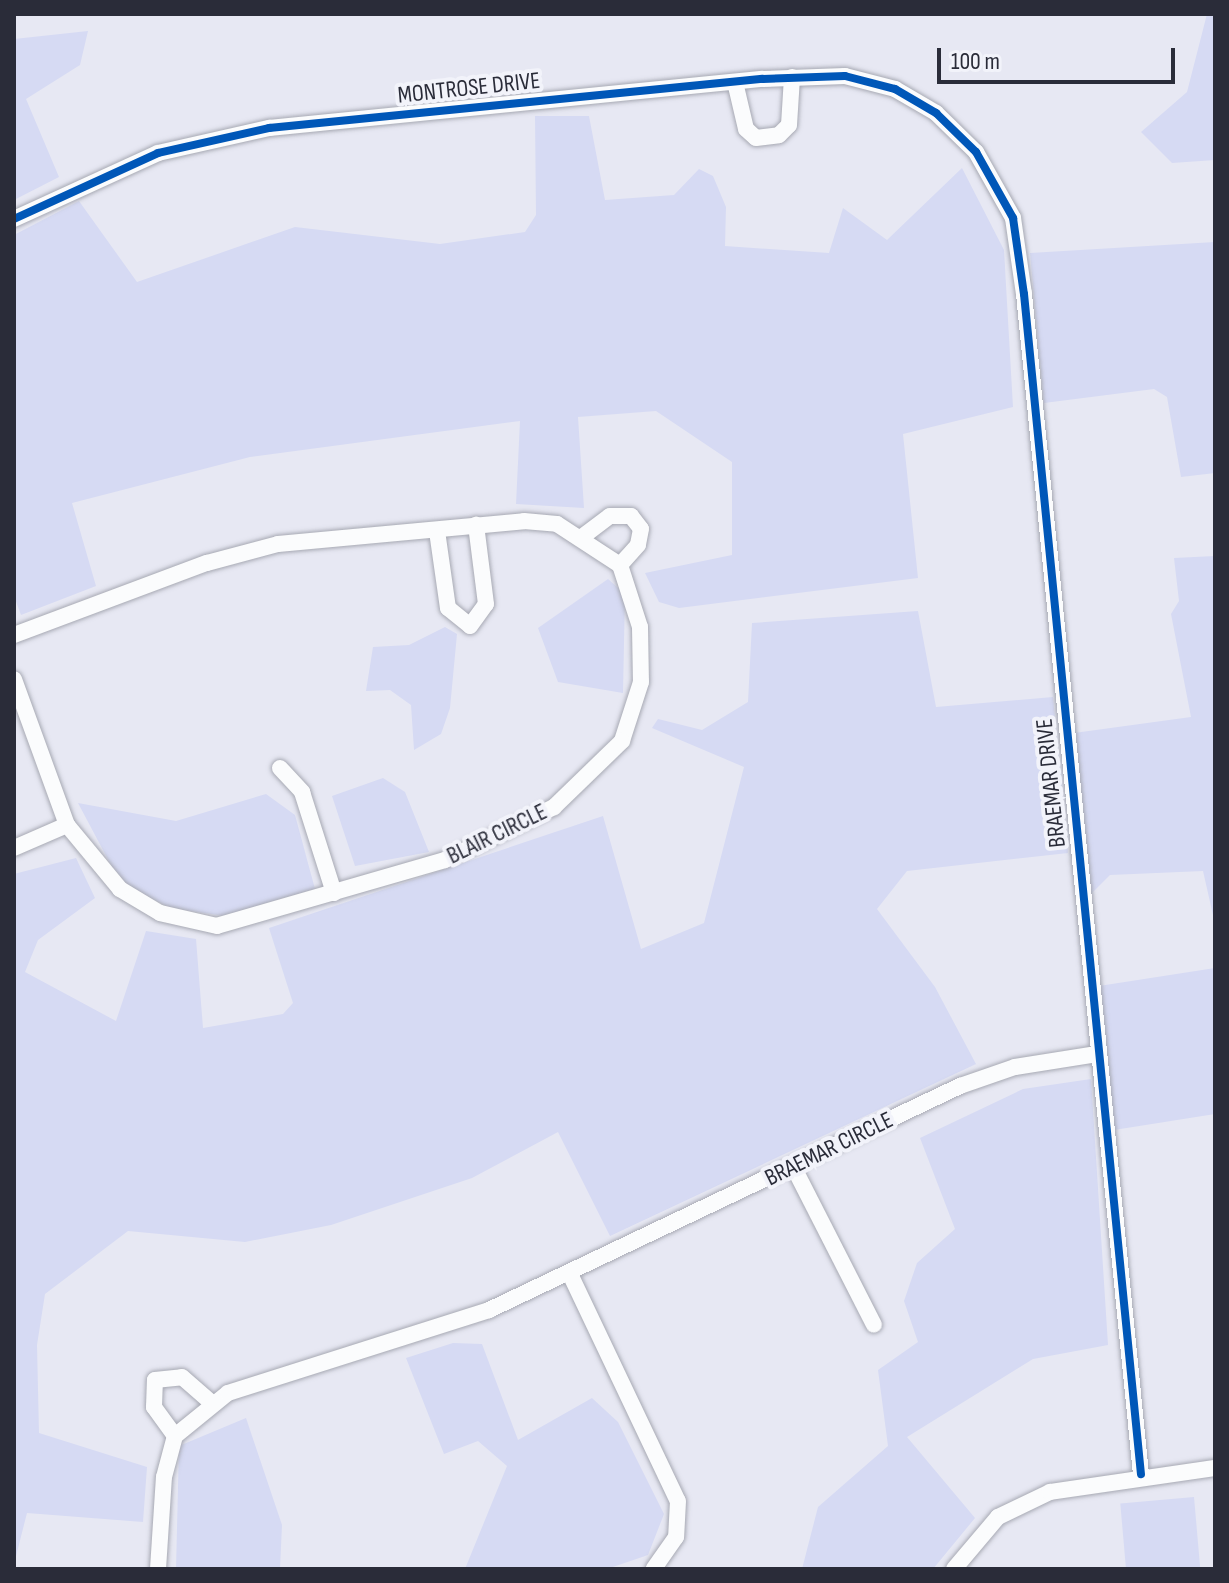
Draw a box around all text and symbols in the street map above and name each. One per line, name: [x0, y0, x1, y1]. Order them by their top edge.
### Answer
scale bar: [941, 32, 1179, 82]
text: 100 m: [951, 47, 1000, 76]
street label: MONTROSE DRIVE: [396, 66, 542, 110]
street label: BRAEMAR DRIVE: [1030, 717, 1072, 849]
street label: BLAIR CIRCLE: [442, 797, 552, 871]
street label: BRAEMAR CIRCLE: [760, 1106, 898, 1192]

